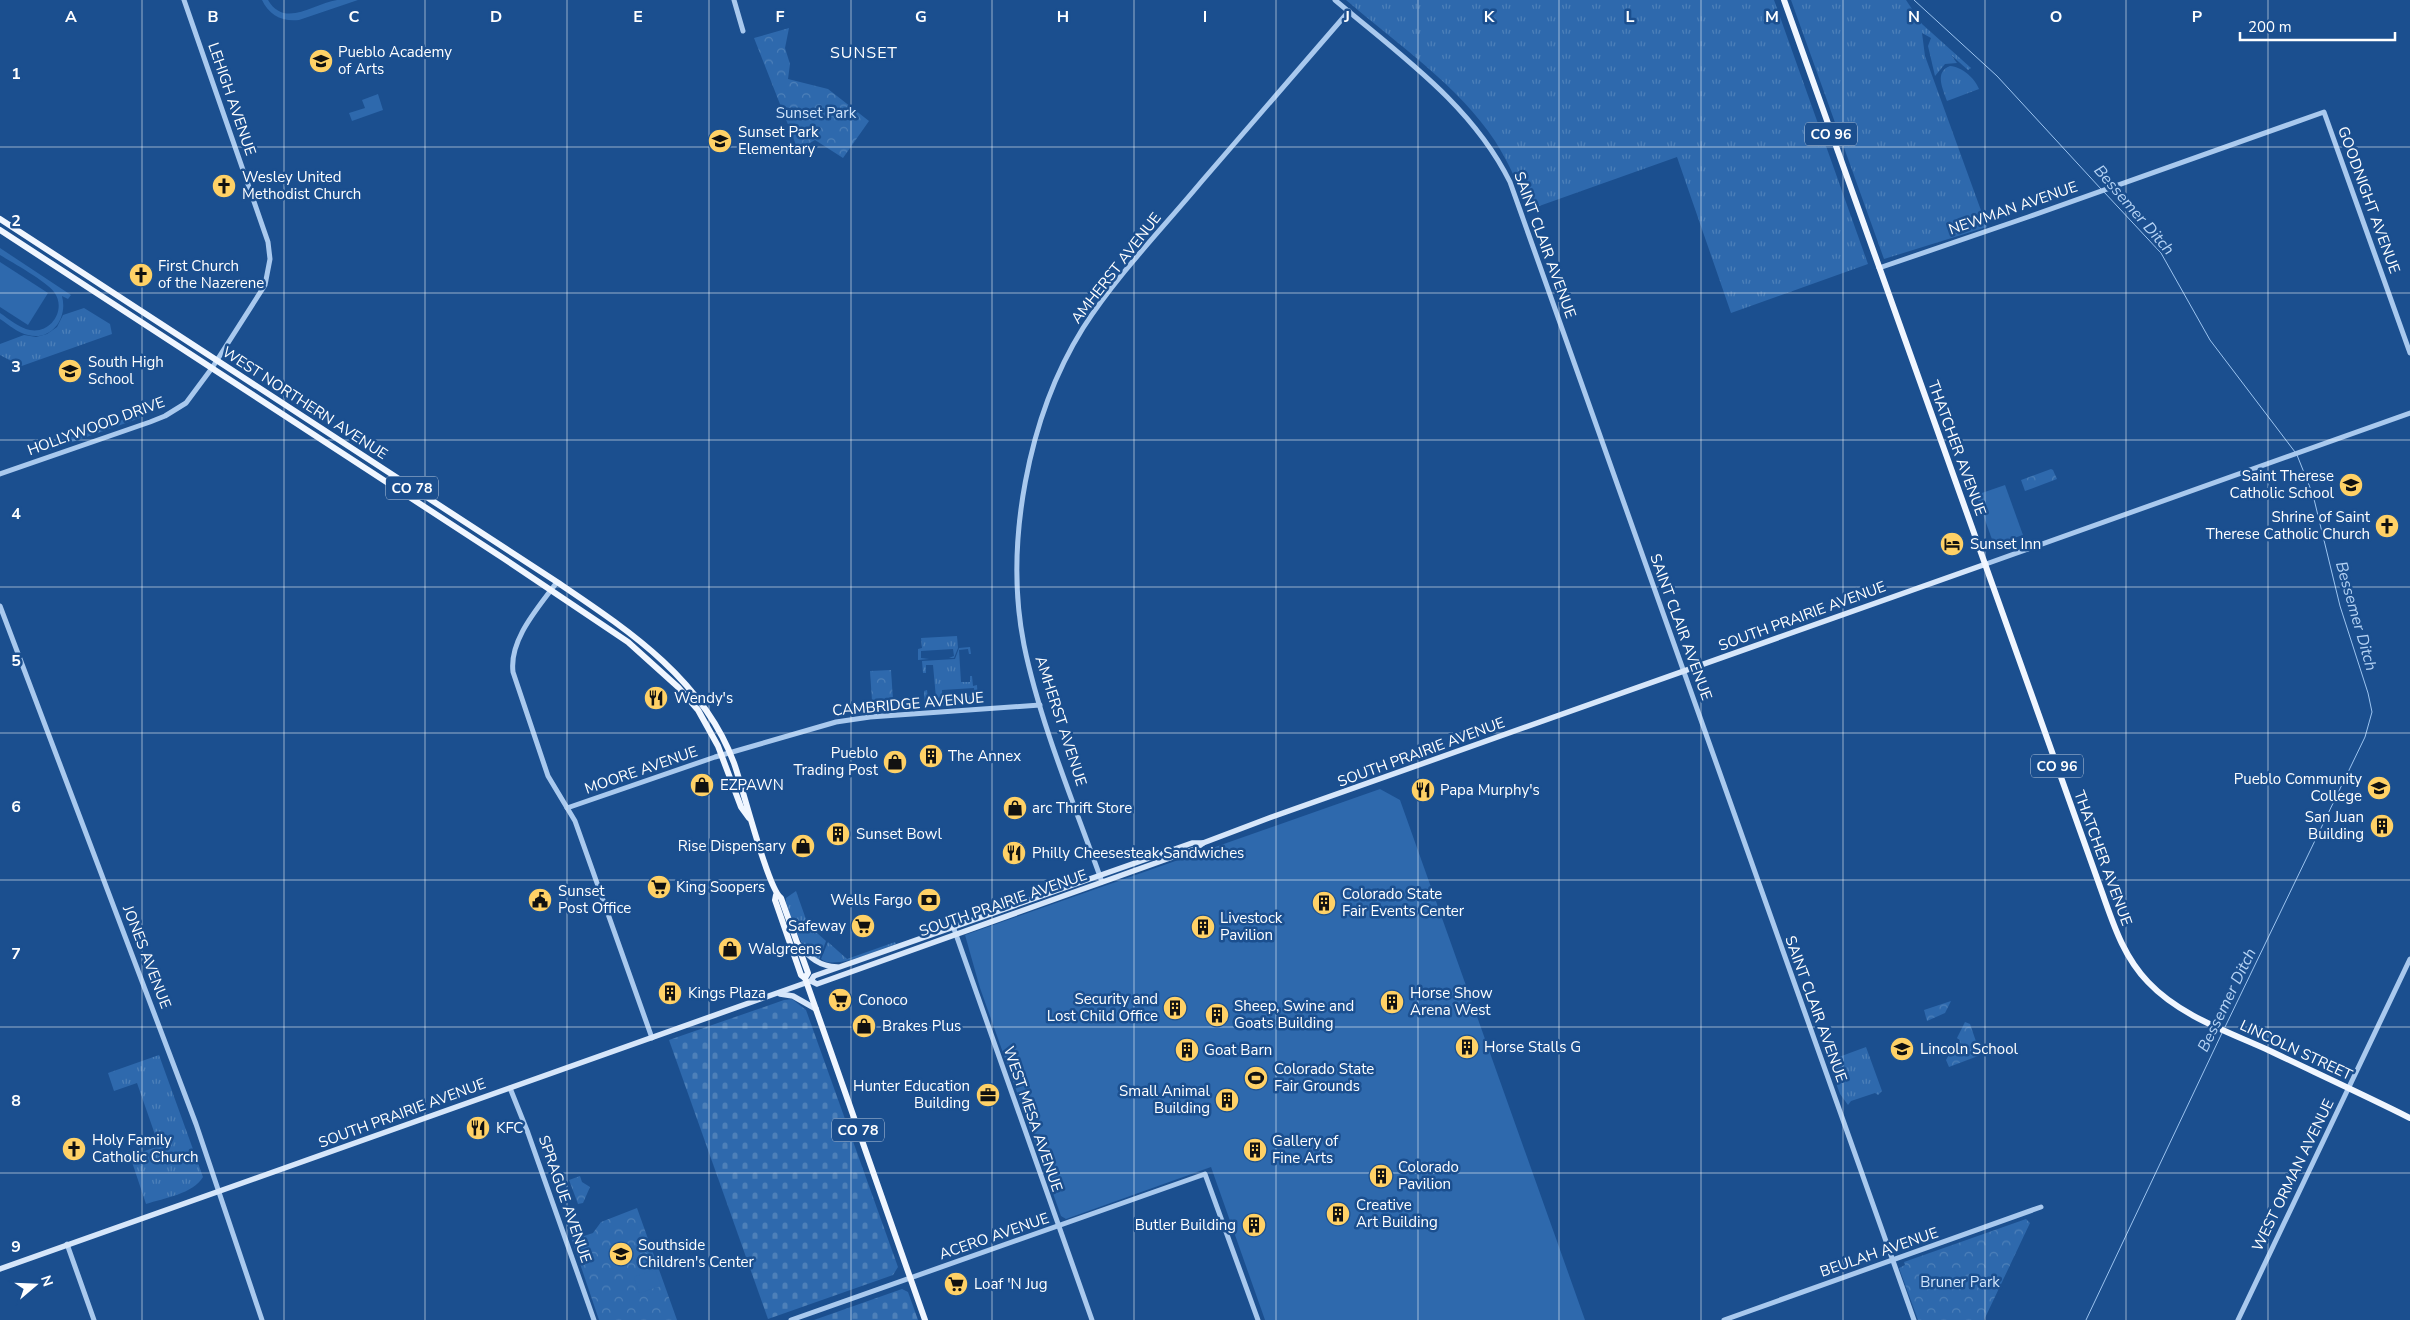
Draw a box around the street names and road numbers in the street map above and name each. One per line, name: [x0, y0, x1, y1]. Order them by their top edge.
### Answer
street label: LEHIGH AVENUE: [203, 40, 261, 158]
road number: CO 96: [1805, 122, 1857, 146]
street label: GOODNIGHT AVENUE: [2333, 124, 2405, 276]
street label: SAINT CLAIR AVENUE: [1509, 169, 1581, 321]
street label: NEWMAN AVENUE: [1946, 177, 2080, 239]
street label: AMHERST AVENUE: [1066, 208, 1166, 328]
street label: WEST NORTHERN AVENUE: [218, 342, 392, 464]
street label: THATCHER AVENUE: [1923, 378, 1991, 518]
street label: HOLLYWOOD DRIVE: [25, 392, 167, 460]
road number: CO 78: [386, 476, 438, 499]
street label: SAINT CLAIR AVENUE: [1645, 551, 1717, 703]
street label: SOUTH PRAIRIE AVENUE: [1716, 576, 1888, 656]
street label: AMHERST AVENUE: [1031, 653, 1091, 789]
street label: CAMBRIDGE AVENUE: [831, 687, 985, 721]
street label: SOUTH PRAIRIE AVENUE: [1335, 712, 1507, 792]
street label: MOORE AVENUE: [582, 741, 700, 799]
road number: CO 96: [2031, 754, 2083, 778]
street label: THATCHER AVENUE: [2069, 788, 2137, 928]
street label: SOUTH PRAIRIE AVENUE: [916, 865, 1090, 941]
street label: JONES AVENUE: [118, 902, 176, 1012]
street label: SAINT CLAIR AVENUE: [1780, 933, 1852, 1085]
street label: LINCOLN STREET: [2237, 1015, 2355, 1085]
street label: WEST MESA AVENUE: [999, 1044, 1067, 1194]
street label: SOUTH PRAIRIE AVENUE: [316, 1073, 488, 1153]
street label: WEST ORMAN AVENUE: [2247, 1095, 2339, 1255]
road number: CO 78: [832, 1118, 884, 1142]
street label: SPRAGUE AVENUE: [534, 1133, 596, 1265]
street label: ACERO AVENUE: [936, 1208, 1052, 1264]
street label: BEULAH AVENUE: [1817, 1222, 1941, 1282]

